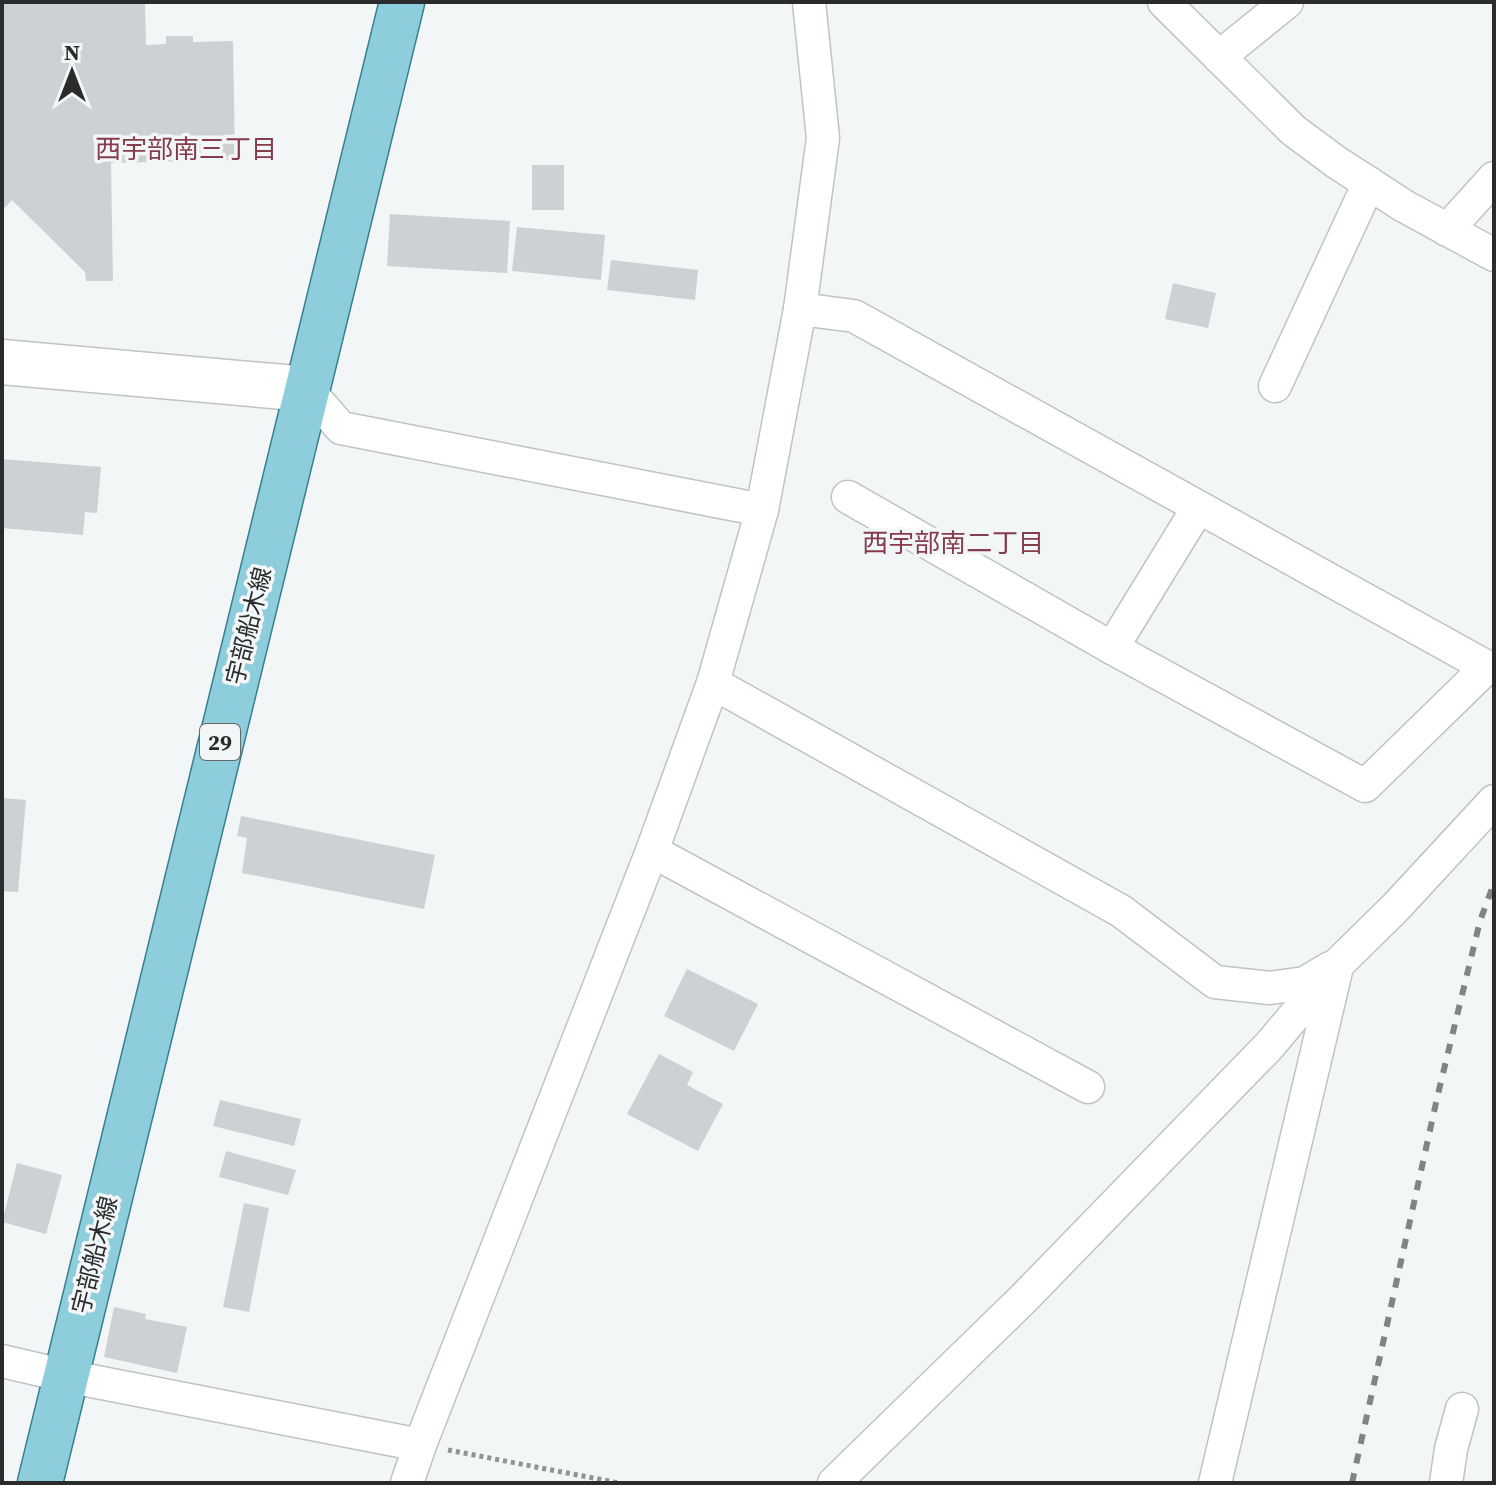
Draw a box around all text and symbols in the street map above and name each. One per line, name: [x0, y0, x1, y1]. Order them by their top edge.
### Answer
north arrow: [32, 32, 112, 112]
text: N: [64, 37, 80, 67]
district label: 西宇部南三丁目: [95, 131, 277, 167]
district label: 西宇部南二丁目: [862, 525, 1044, 561]
street label: 宇部船木線: [218, 564, 279, 688]
road number: 29: [200, 724, 240, 760]
street label: 宇部船木線: [64, 1193, 125, 1317]

